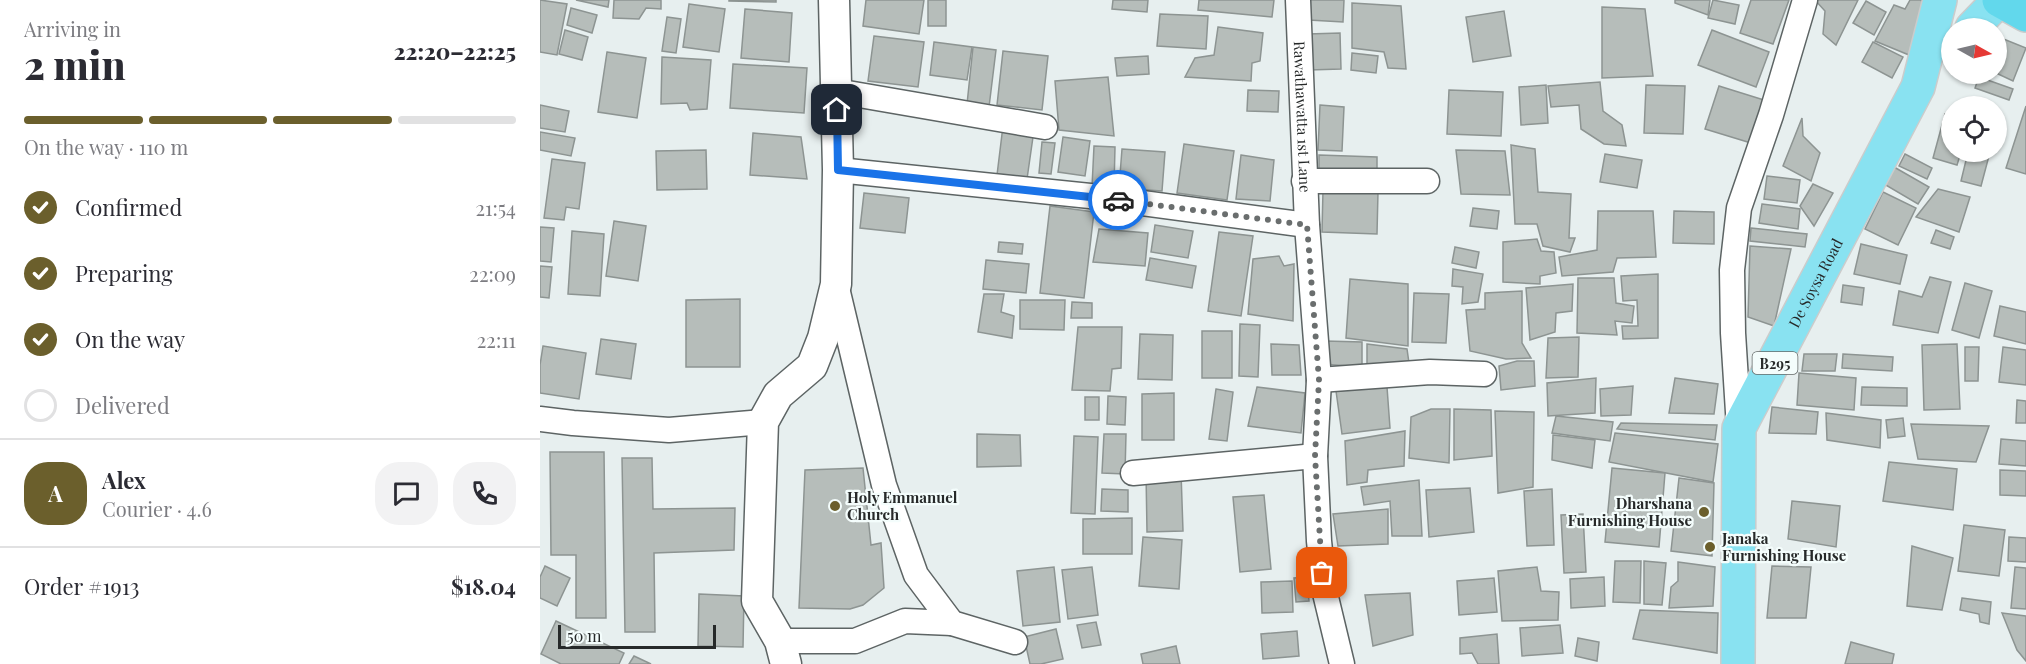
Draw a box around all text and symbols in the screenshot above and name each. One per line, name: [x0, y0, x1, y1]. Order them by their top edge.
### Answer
text: Arriving in: [24, 15, 121, 42]
north arrow: [1941, 18, 2007, 84]
map controls: [1941, 18, 2007, 162]
text: 22:20–22:25: [394, 36, 516, 66]
text: 2 min: [24, 38, 126, 90]
street label: Rawathawatta 1st Lane: [1290, 41, 1316, 193]
pin: [811, 84, 862, 135]
icon: home: [820, 93, 853, 126]
button: locate: [1941, 96, 2007, 162]
text: On the way · 110 m: [24, 133, 188, 160]
courier: [1088, 170, 1148, 230]
icon: car: [1102, 184, 1135, 217]
icon: check: [24, 191, 57, 224]
text: Confirmed: [75, 192, 182, 222]
text: 21:54: [476, 194, 516, 221]
street label: De Soysa Road: [1784, 235, 1847, 331]
icon: check: [24, 257, 57, 290]
text: Preparing: [75, 258, 173, 288]
text: 22:09: [469, 260, 516, 287]
icon: check: [24, 323, 57, 356]
text: On the way: [75, 324, 185, 354]
text: 22:11: [477, 326, 516, 353]
road number: B295: [1752, 352, 1798, 374]
text: Delivered: [75, 390, 170, 420]
button: chat: [375, 462, 438, 525]
button: phone: [453, 462, 516, 525]
text: Alex: [102, 465, 146, 495]
text: A: [48, 478, 63, 508]
place label: Holy Emmanuel Church: [847, 487, 958, 524]
place label: Dharshana Furnishing House: [1568, 493, 1692, 530]
text: Courier · 4.6: [102, 495, 212, 522]
marker: Holy Emmanuel Church: [828, 499, 842, 513]
marker: Dharshana Furnishing House: [1697, 505, 1711, 519]
place label: Janaka Furnishing House: [1721, 528, 1847, 565]
marker: Janaka Furnishing House: [1703, 540, 1717, 554]
pin: [1296, 547, 1347, 598]
icon: bag: [1305, 556, 1338, 589]
text: Order #1913: [24, 571, 139, 601]
text: $18.04: [451, 571, 516, 601]
scale bar: [558, 622, 716, 650]
text: 50 m: [567, 625, 601, 646]

